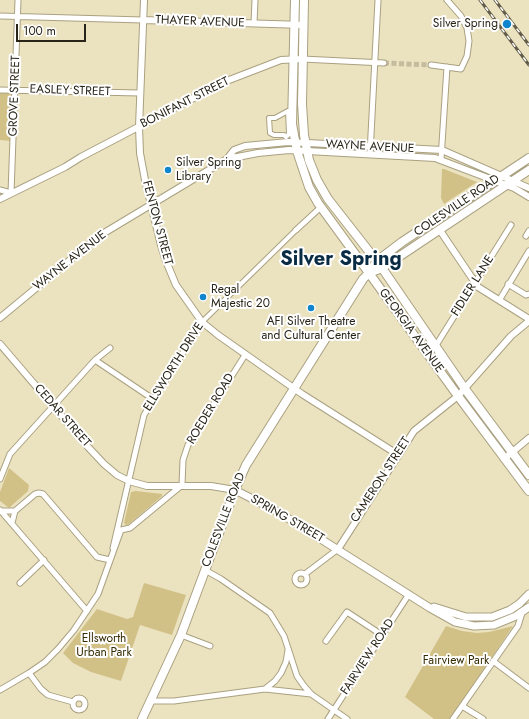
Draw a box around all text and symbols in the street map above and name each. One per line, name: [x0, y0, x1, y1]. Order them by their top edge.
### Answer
street label: THAYER AVENUE: [155, 13, 245, 31]
scale bar: [18, 16, 88, 42]
place label: Silver Spring: [433, 17, 498, 31]
marker: Silver Spring: [501, 18, 513, 30]
text: 100 m: [23, 22, 56, 40]
street label: GROVE STREET: [6, 55, 24, 137]
street label: BONIFANT STREET: [138, 74, 232, 132]
street label: EASLEY STREET: [29, 82, 111, 100]
street label: WAYNE AVENUE: [325, 137, 415, 157]
place label: Silver Spring Library: [176, 156, 241, 184]
marker: Silver Spring Library: [163, 165, 173, 175]
street label: COLESVILLE ROAD: [411, 172, 503, 240]
street label: FENTON STREET: [139, 179, 175, 267]
street label: WAYNE AVENUE: [31, 228, 109, 294]
district label: Silver Spring: [280, 248, 402, 272]
street label: FIDLER LANE: [449, 253, 497, 319]
place label: Regal Majestic 20: [211, 283, 270, 311]
street label: GEORGIA AVENUE: [376, 286, 446, 376]
marker: Regal Majestic 20: [198, 292, 208, 302]
marker: AFI Silver Theatre and Cultural Center: [306, 303, 316, 313]
place label: AFI Silver Theatre and Cultural Center: [261, 315, 361, 343]
street label: ELLSWORTH DRIVE: [141, 320, 207, 414]
street label: ROEDER ROAD: [184, 371, 238, 447]
street label: CEDAR STREET: [31, 382, 93, 450]
street label: CAMERON STREET: [348, 435, 414, 525]
street label: COLESVILLE ROAD: [199, 471, 249, 569]
street label: SPRING STREET: [248, 492, 326, 546]
street label: FAIRVIEW ROAD: [338, 616, 398, 698]
park label: Ellsworth Urban Park: [76, 632, 132, 660]
park label: Fairview Park: [423, 654, 489, 668]

